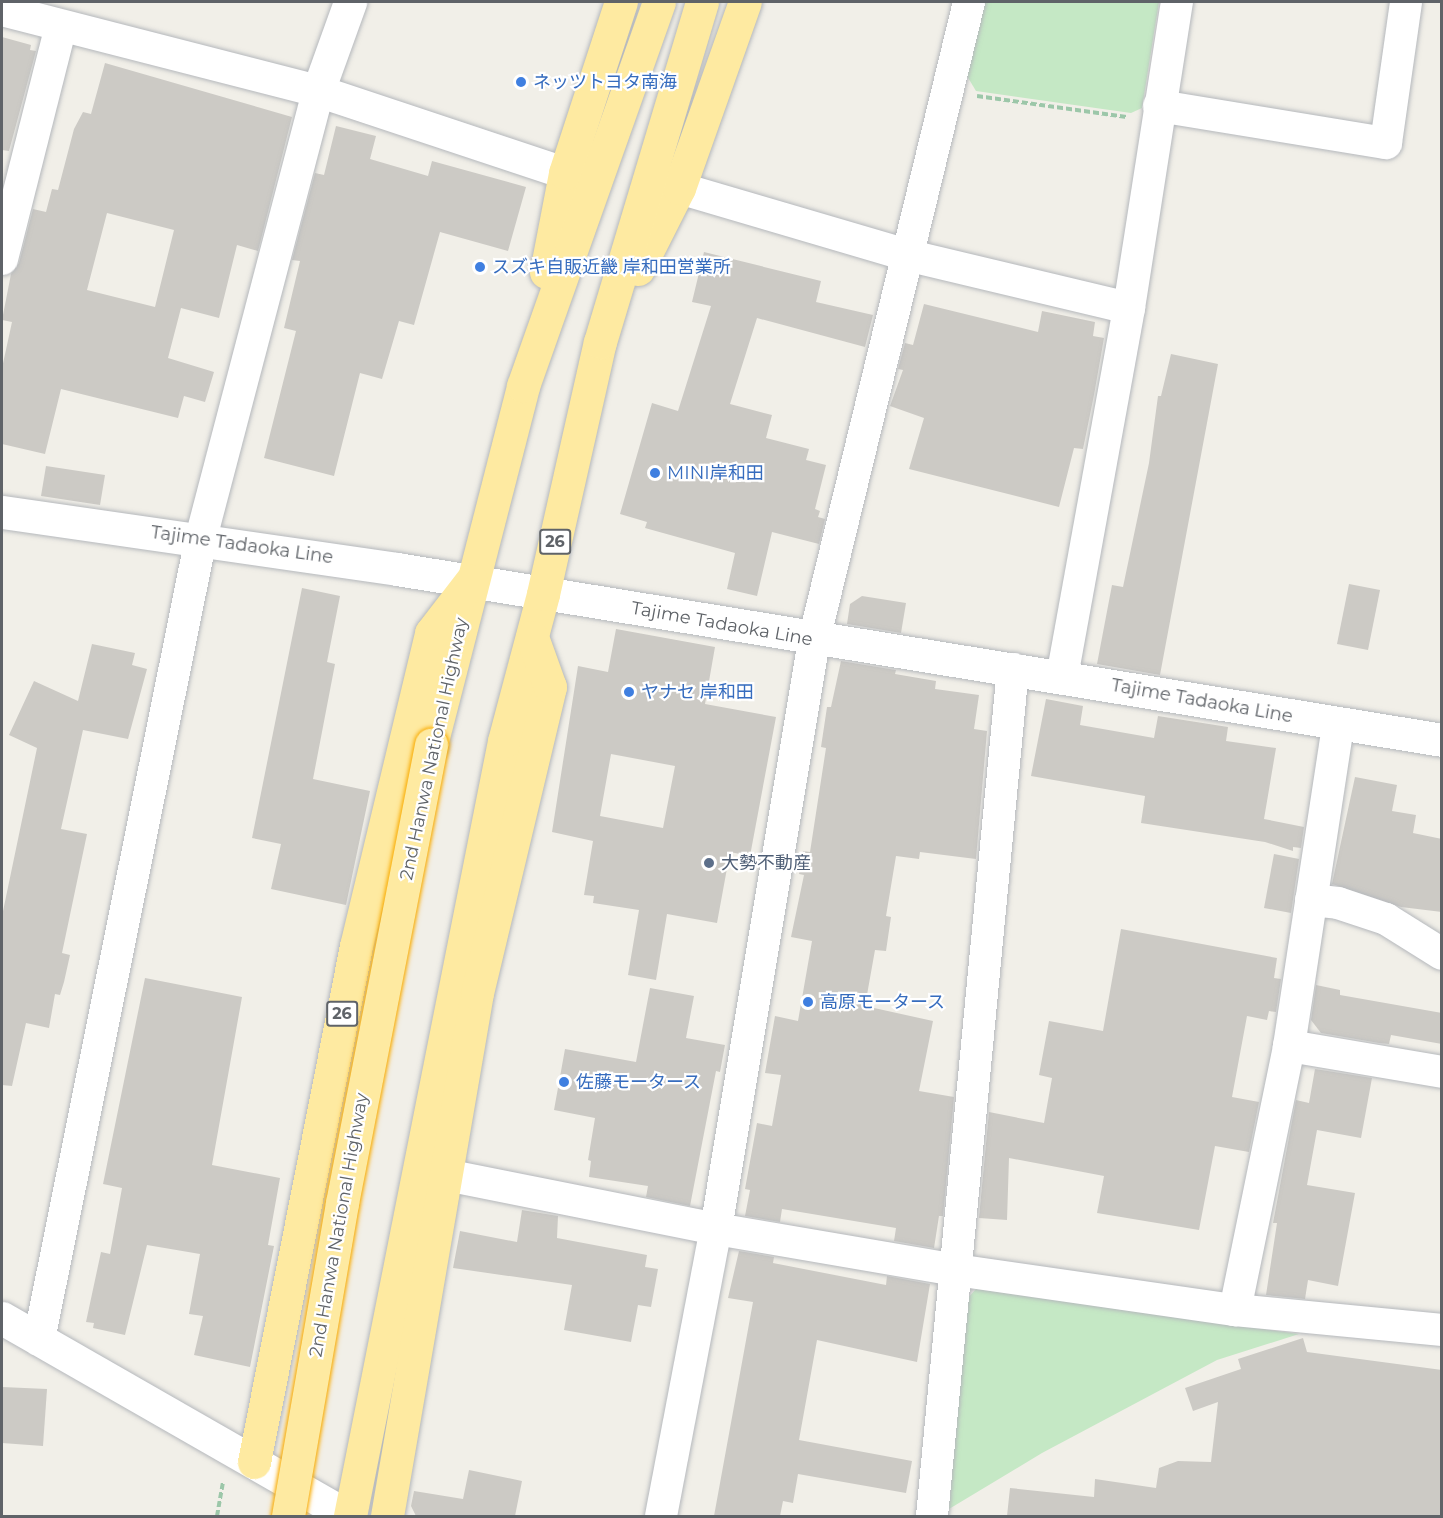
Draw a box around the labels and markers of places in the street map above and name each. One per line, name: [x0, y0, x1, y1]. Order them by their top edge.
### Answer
place label: ネッツトヨタ南海: [533, 71, 677, 93]
marker: ネッツトヨタ南海: [514, 75, 528, 89]
place label: スズキ自販近畿 岸和田営業所: [492, 256, 731, 278]
marker: スズキ自販近畿 岸和田営業所: [473, 260, 487, 274]
place label: MINI岸和田: [667, 462, 764, 484]
marker: MINI岸和田: [648, 466, 662, 480]
place label: ヤナセ 岸和田: [641, 681, 754, 703]
marker: ヤナセ 岸和田: [622, 685, 636, 699]
place label: 大勢不動産: [721, 852, 811, 874]
marker: 大勢不動産: [702, 856, 716, 870]
place label: 高原モータース: [820, 991, 946, 1013]
marker: 高原モータース: [801, 995, 815, 1009]
place label: 佐藤モータース: [576, 1071, 702, 1093]
marker: 佐藤モータース: [557, 1075, 571, 1089]

